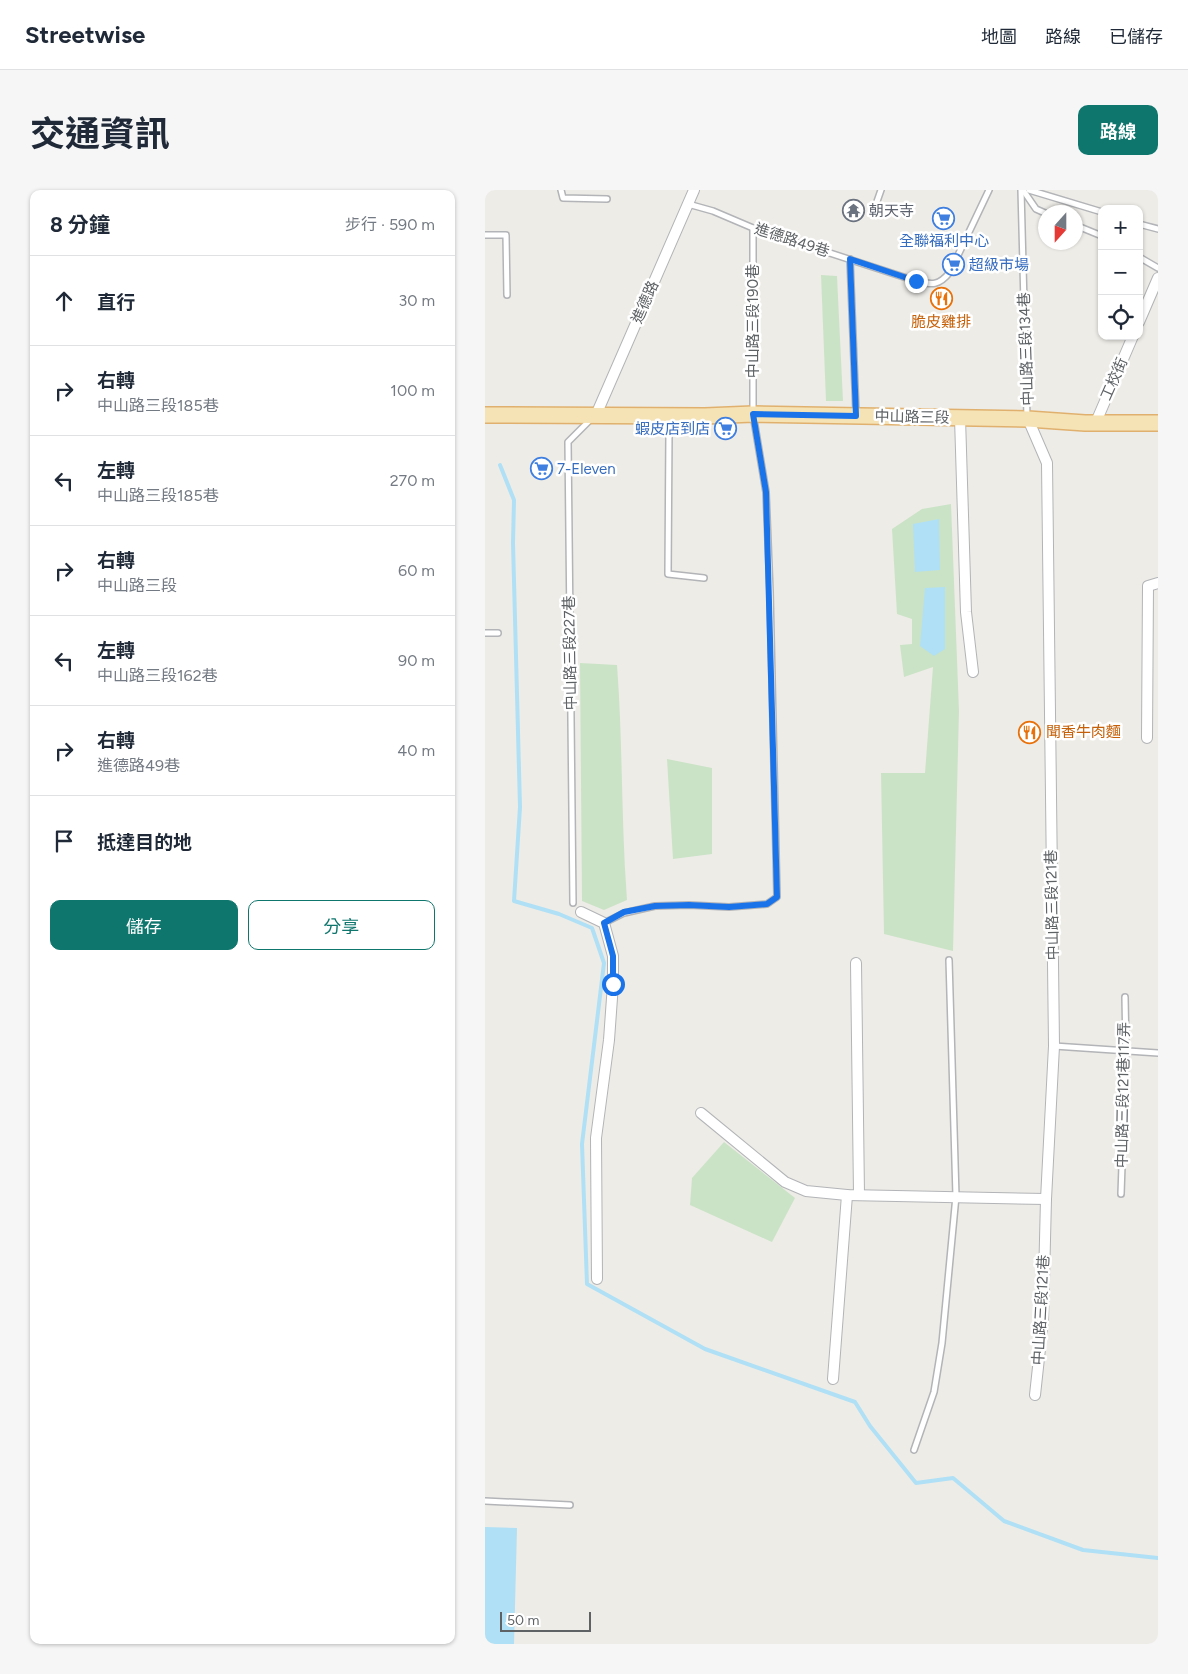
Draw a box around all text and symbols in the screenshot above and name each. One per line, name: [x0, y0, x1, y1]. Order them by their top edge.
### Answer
text: Streetwise: [25, 20, 145, 49]
text: 地圖: [981, 26, 1017, 48]
text: 路線: [1045, 26, 1081, 48]
text: 已儲存: [1109, 26, 1163, 48]
button: 路線: [1078, 105, 1158, 155]
text: 交通資訊: [30, 113, 170, 155]
temple icon: 朝天寺: [841, 199, 865, 223]
place label: 朝天寺: [869, 202, 914, 220]
north arrow: [1038, 205, 1083, 250]
map controls: [1098, 205, 1143, 340]
button: +: [1098, 205, 1143, 250]
supermarket icon: 全聯福利中心: [932, 206, 956, 230]
text: 8 分鐘: [50, 212, 110, 237]
text: 步行 · 590 m: [345, 215, 435, 234]
street label: 進德路49巷: [752, 219, 832, 261]
place label: 全聯福利中心: [899, 232, 989, 250]
button: −: [1098, 250, 1143, 295]
supermarket icon: 超級市場: [941, 253, 965, 277]
place label: 超級市場: [969, 256, 1029, 274]
street label: 中山路三段190巷: [744, 264, 762, 378]
route end: [905, 270, 928, 293]
street label: 進德路: [628, 278, 662, 326]
icon: ahead: [50, 287, 78, 315]
restaurant icon: 脆皮雞排: [929, 287, 953, 311]
text: 直行: [97, 291, 135, 314]
text: 30 m: [398, 291, 435, 310]
street label: 中山路三段134巷: [1015, 292, 1037, 406]
button: locate: [1098, 295, 1143, 340]
place label: 脆皮雞排: [911, 313, 971, 331]
street label: 工校街: [1097, 355, 1131, 403]
text: 右轉: [97, 369, 135, 392]
icon: right: [50, 377, 78, 405]
text: 100 m: [390, 381, 435, 400]
text: 中山路三段185巷: [97, 396, 219, 415]
street label: 中山路三段: [874, 407, 950, 427]
supermarket icon: 蝦皮店到店: [714, 417, 738, 441]
place label: 蝦皮店到店: [635, 420, 710, 438]
supermarket icon: 7-Eleven: [529, 457, 553, 481]
text: 左轉: [97, 459, 135, 482]
place label: 7-Eleven: [557, 460, 616, 478]
icon: left: [50, 467, 78, 495]
text: 270 m: [390, 471, 435, 490]
text: 中山路三段185巷: [97, 486, 219, 505]
text: 右轉: [97, 549, 135, 572]
icon: right: [50, 557, 78, 585]
text: 60 m: [398, 561, 435, 580]
text: 中山路三段: [97, 576, 177, 595]
street label: 中山路三段227巷: [560, 595, 580, 711]
text: 左轉: [97, 639, 135, 662]
icon: left: [50, 647, 78, 675]
text: 90 m: [398, 651, 435, 670]
text: 中山路三段162巷: [97, 666, 218, 685]
restaurant icon: 聞香牛肉麵: [1018, 720, 1042, 744]
place label: 聞香牛肉麵: [1046, 723, 1121, 741]
text: 右轉: [97, 729, 135, 752]
icon: right: [50, 737, 78, 765]
text: 40 m: [397, 741, 435, 760]
text: 進德路49巷: [97, 756, 180, 775]
icon: arrive: [50, 827, 78, 855]
text: 抵達目的地: [97, 831, 192, 854]
street label: 中山路三段121巷: [1042, 849, 1062, 961]
button: 儲存: [50, 900, 238, 950]
button: 分享: [248, 900, 435, 950]
route start: [602, 973, 625, 996]
street label: 中山路三段121巷117弄: [1113, 1022, 1133, 1168]
street label: 中山路三段121巷: [1029, 1254, 1053, 1366]
scale bar: [500, 1609, 591, 1632]
text: 50 m: [507, 1612, 539, 1629]

